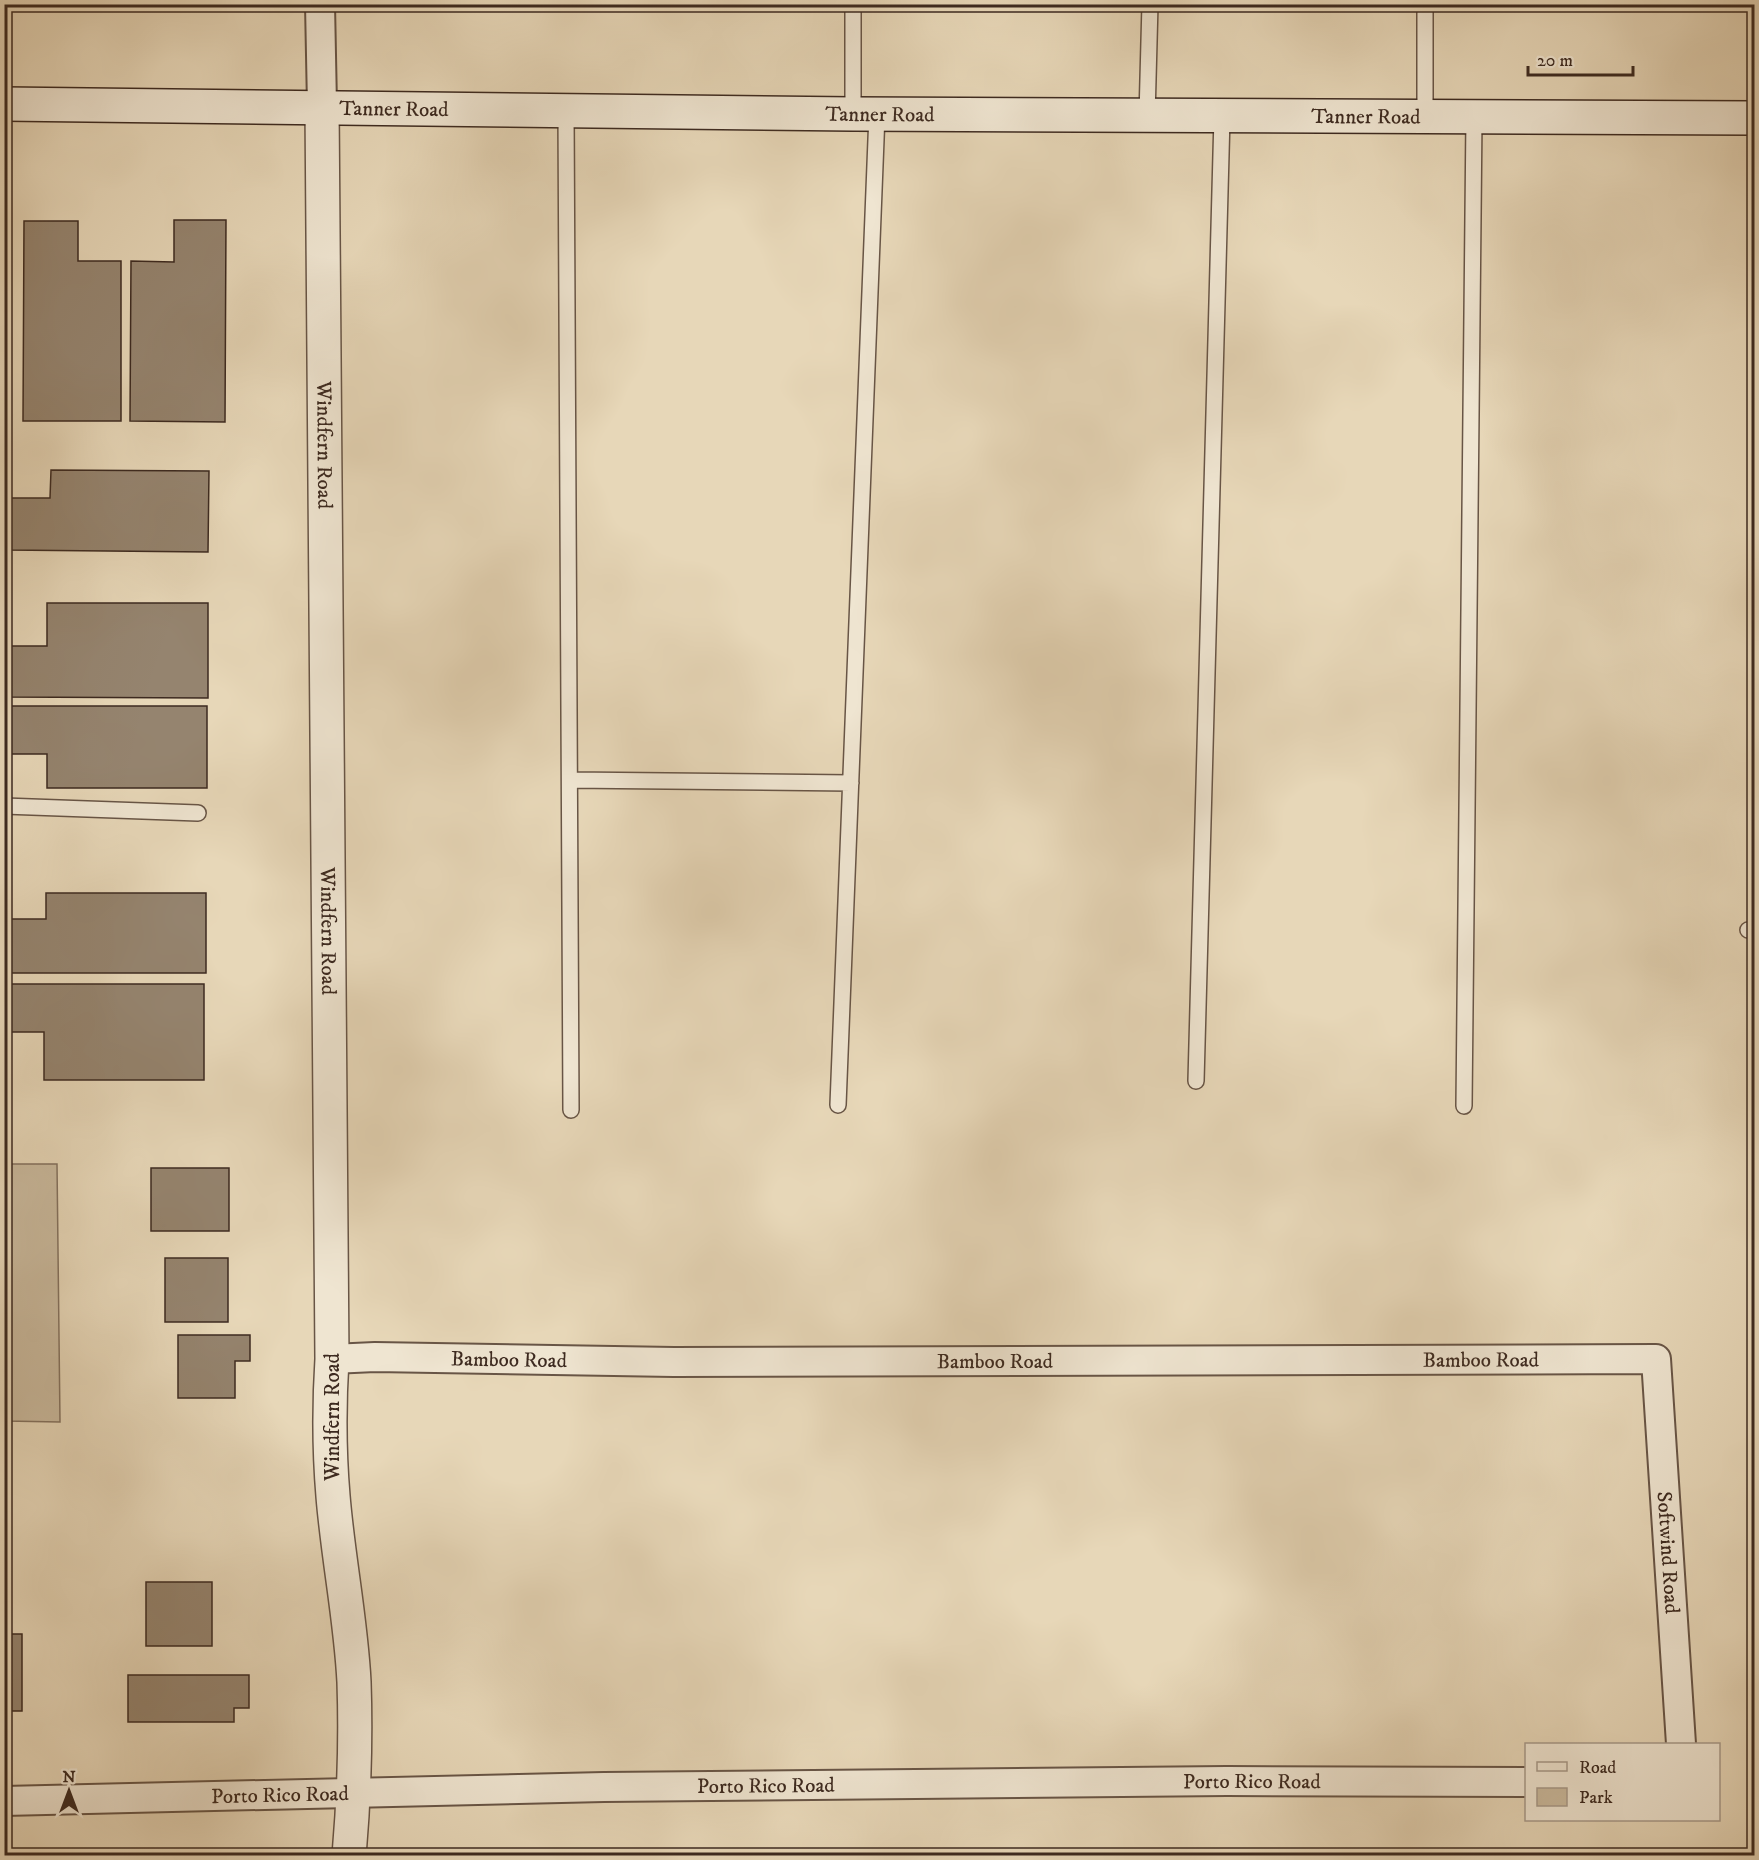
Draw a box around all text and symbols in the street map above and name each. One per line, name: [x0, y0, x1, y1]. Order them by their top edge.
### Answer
scale bar: [1528, 39, 1633, 77]
text: 20 m: [1537, 50, 1573, 72]
street label: Tanner Road: [339, 96, 449, 123]
street label: Tanner Road: [825, 102, 935, 128]
street label: Tanner Road: [1311, 104, 1421, 131]
street label: Windfern Road: [310, 380, 337, 510]
street label: Windfern Road: [314, 866, 341, 996]
street label: Bamboo Road: [451, 1346, 568, 1374]
street label: Bamboo Road: [1423, 1347, 1540, 1374]
street label: Bamboo Road: [937, 1349, 1054, 1375]
street label: Windfern Road: [320, 1352, 346, 1482]
street label: Softwind Road: [1651, 1490, 1685, 1615]
legend: [1525, 1743, 1720, 1821]
text: Road: [1579, 1757, 1616, 1779]
north arrow: [39, 1761, 99, 1821]
text: N: [62, 1767, 76, 1787]
street label: Porto Rico Road: [1183, 1769, 1321, 1795]
street label: Porto Rico Road: [697, 1773, 835, 1800]
street label: Porto Rico Road: [211, 1781, 350, 1810]
text: Park: [1579, 1787, 1613, 1809]

